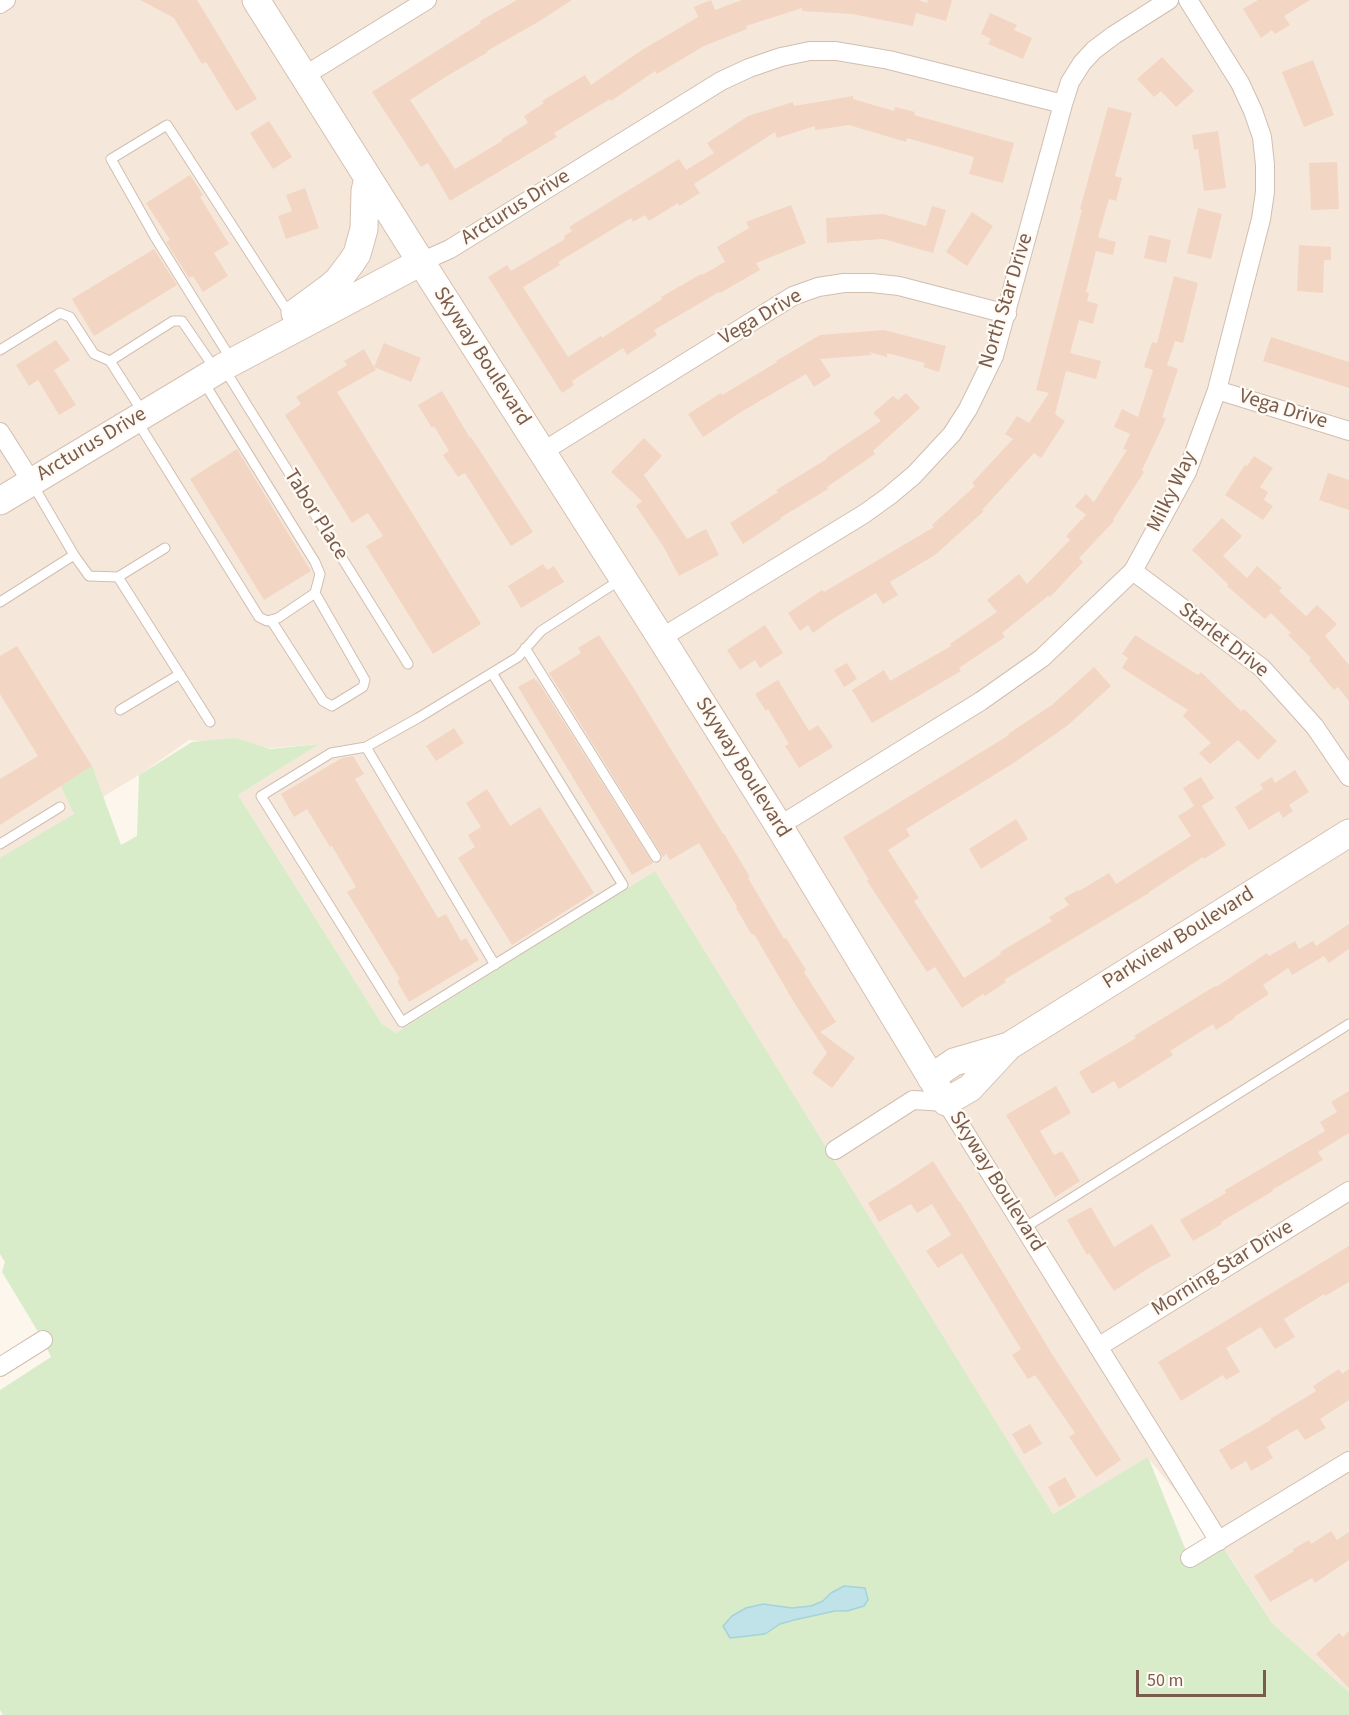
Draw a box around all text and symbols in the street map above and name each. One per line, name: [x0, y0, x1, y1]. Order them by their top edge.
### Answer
street label: Arcturus Drive: [457, 165, 575, 251]
street label: North Star Drive: [974, 230, 1040, 372]
street label: Skyway Boulevard: [427, 283, 535, 431]
street label: Vega Drive: [715, 284, 807, 352]
street label: Vega Drive: [1236, 385, 1330, 435]
street label: Arcturus Drive: [33, 402, 151, 488]
street label: Milky Way: [1143, 447, 1203, 537]
street label: Tabor Place: [277, 465, 353, 565]
street label: Starlet Drive: [1173, 598, 1273, 684]
street label: Skyway Boulevard: [689, 693, 795, 843]
street label: Parkview Boulevard: [1099, 882, 1259, 996]
street label: Skyway Boulevard: [943, 1107, 1049, 1257]
street label: Morning Star Drive: [1148, 1215, 1298, 1323]
scale bar: [1139, 1658, 1270, 1696]
text: 50 m: [1147, 1668, 1183, 1693]

